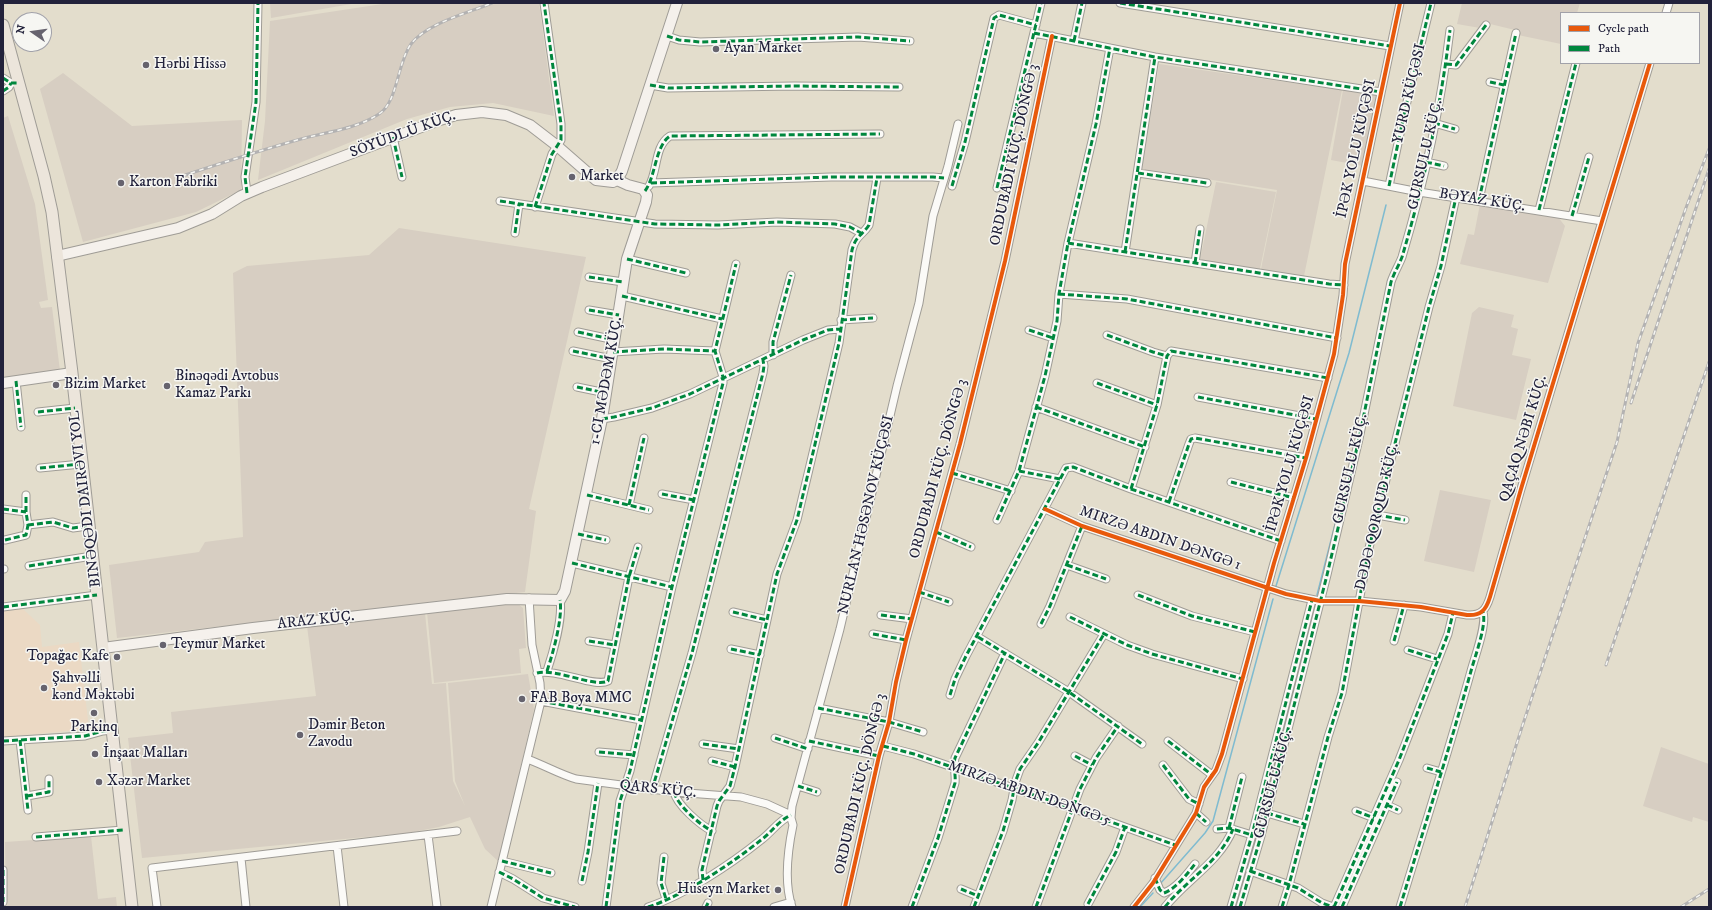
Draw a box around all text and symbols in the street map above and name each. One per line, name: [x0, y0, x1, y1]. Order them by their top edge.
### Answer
north arrow: [12, 12, 52, 52]
legend: [1560, 12, 1700, 64]
text: Cycle path: [1598, 21, 1649, 36]
text: N: [13, 24, 29, 36]
place label: Ayan Market: [724, 40, 802, 58]
text: Path: [1598, 41, 1620, 56]
street label: YURD KÜÇƏSI: [1390, 42, 1430, 146]
marker: Ayan Market: [711, 44, 721, 54]
place label: Hərbi Hissə: [154, 56, 226, 74]
marker: Hərbi Hissə: [141, 60, 151, 70]
street label: ORDUBADI KÜÇ. DÖNGƏ 3: [987, 63, 1043, 247]
street label: İPƏK YOLU KÜÇƏSI: [1334, 78, 1380, 220]
street label: GURSULU KÜÇ.: [1405, 98, 1447, 212]
street label: SÖYÜDLÜ KÜÇ.: [348, 108, 458, 162]
place label: Market: [580, 168, 624, 186]
marker: Market: [567, 172, 577, 182]
place label: Karton Fabriki: [129, 174, 217, 192]
marker: Karton Fabriki: [116, 178, 126, 188]
street label: BƏYAZ KÜÇ.: [1437, 185, 1527, 217]
street label: 1-CI MƏDƏM KÜÇ.: [587, 315, 627, 447]
place label: Binəqədi Avtobus Kamaz Parkı: [175, 368, 279, 403]
street label: QAÇAQ NƏBI KÜÇ.: [1496, 373, 1552, 505]
place label: Bizim Market: [64, 376, 146, 394]
street label: ORDUBADI KÜÇ. DÖNGƏ 3: [906, 377, 972, 561]
marker: Bizim Market: [51, 380, 61, 390]
marker: Binəqədi Avtobus Kamaz Parkı: [162, 381, 172, 391]
street label: İPƏK YOLU KÜÇƏSI: [1263, 394, 1319, 534]
street label: BINƏQƏDI DAIRƏVI YOL: [66, 410, 106, 588]
street label: GURSULU KÜÇ.: [1330, 412, 1372, 526]
street label: NURLAN HƏSƏNOV KÜÇƏSI: [835, 413, 899, 617]
street label: DƏDƏ QORQUD KÜÇ.: [1352, 441, 1404, 593]
street label: MIRZƏ ABDIN DƏNGƏ 1: [1077, 503, 1243, 575]
street label: ARAZ KÜÇ.: [277, 608, 355, 634]
place label: Teymur Market: [171, 636, 265, 654]
marker: Teymur Market: [158, 640, 168, 650]
place label: Topağac Kafe: [27, 648, 109, 666]
marker: Topağac Kafe: [112, 652, 122, 662]
place label: Şahvəlli kənd Məktəbi: [52, 670, 135, 705]
marker: Şahvəlli kənd Məktəbi: [39, 683, 49, 693]
place label: FAB Boya MMC: [530, 690, 632, 708]
street label: ORDUBADI KÜÇ. DÖNGƏ 3: [831, 692, 891, 876]
marker: FAB Boya MMC: [517, 694, 527, 704]
marker: Parkinq: [89, 708, 99, 718]
place label: Dəmir Beton Zavodu: [308, 717, 385, 752]
place label: Parkinq: [70, 719, 118, 737]
street label: GURSULU KÜÇ.: [1251, 727, 1297, 841]
marker: Dəmir Beton Zavodu: [295, 730, 305, 740]
place label: İnşaat Malları: [103, 745, 188, 763]
marker: İnşaat Malları: [90, 749, 100, 759]
street label: MIRZƏ ABDIN DƏNGƏ 5: [945, 758, 1113, 830]
place label: Xəzər Market: [107, 773, 190, 791]
marker: Xəzər Market: [94, 777, 104, 787]
street label: QARS KÜÇ.: [619, 777, 697, 803]
place label: Hüseyn Market: [677, 881, 770, 899]
marker: Hüseyn Market: [773, 885, 783, 895]

